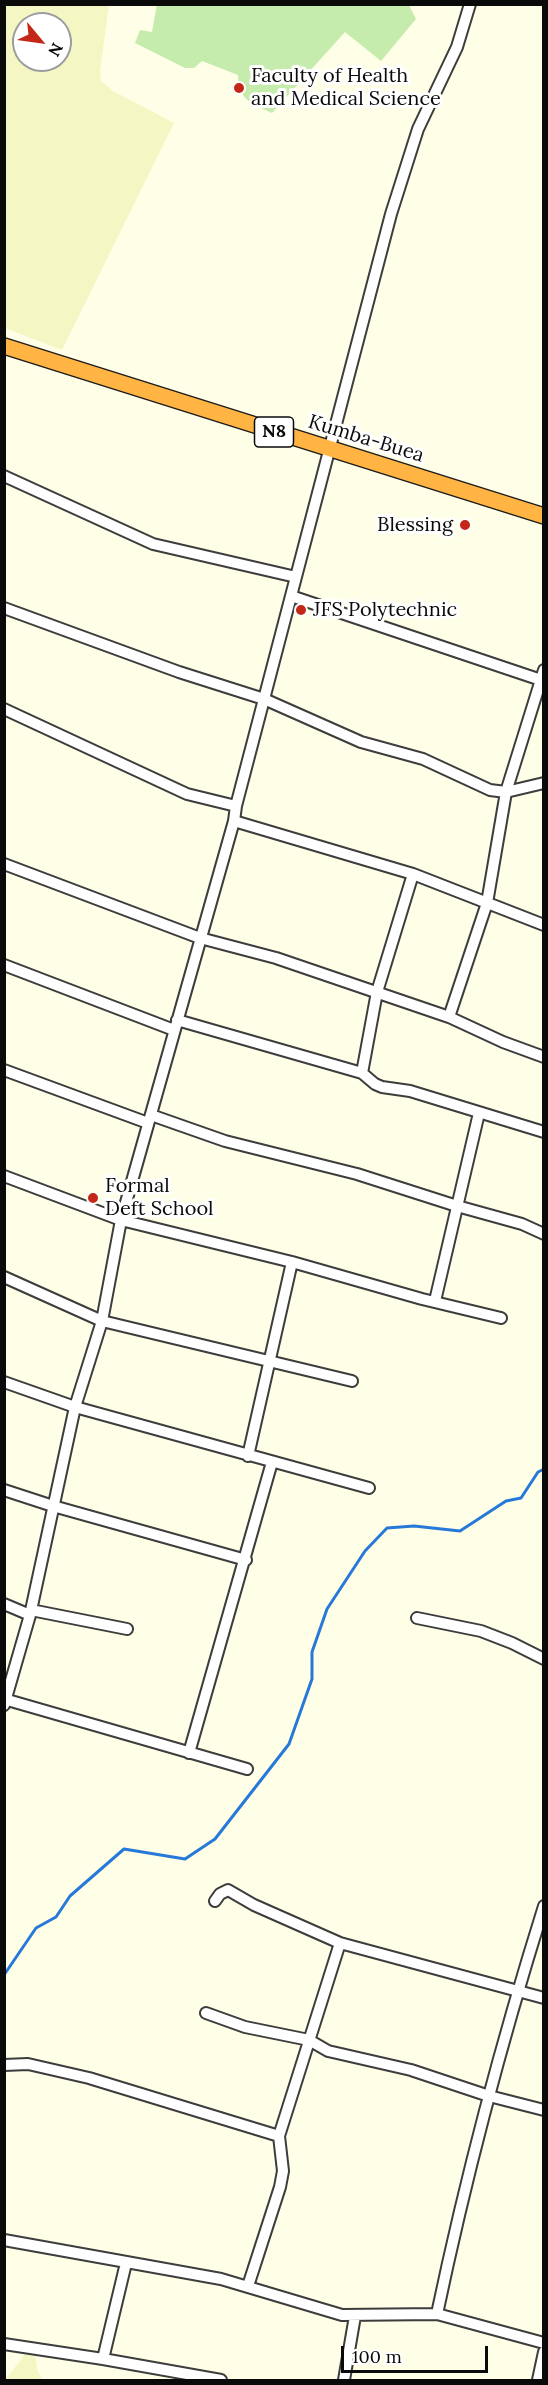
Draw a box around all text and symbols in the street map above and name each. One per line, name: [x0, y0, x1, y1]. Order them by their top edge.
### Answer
north arrow: [12, 12, 72, 72]
text: N: [44, 39, 68, 60]
place label: Faculty of Health and Medical Science: [251, 64, 441, 111]
marker: Faculty of Health and Medical Science: [232, 81, 246, 95]
street label: Kumba-Buea: [305, 410, 427, 468]
road number: N8: [254, 417, 294, 447]
place label: Blessing: [377, 513, 453, 537]
marker: Blessing: [458, 518, 472, 532]
place label: JFS Polytechnic: [313, 598, 457, 622]
marker: JFS Polytechnic: [294, 603, 308, 617]
place label: Formal Deft School: [105, 1174, 214, 1221]
marker: Formal Deft School: [86, 1191, 100, 1205]
scale bar: [344, 2334, 491, 2372]
text: 100 m: [352, 2345, 402, 2368]

